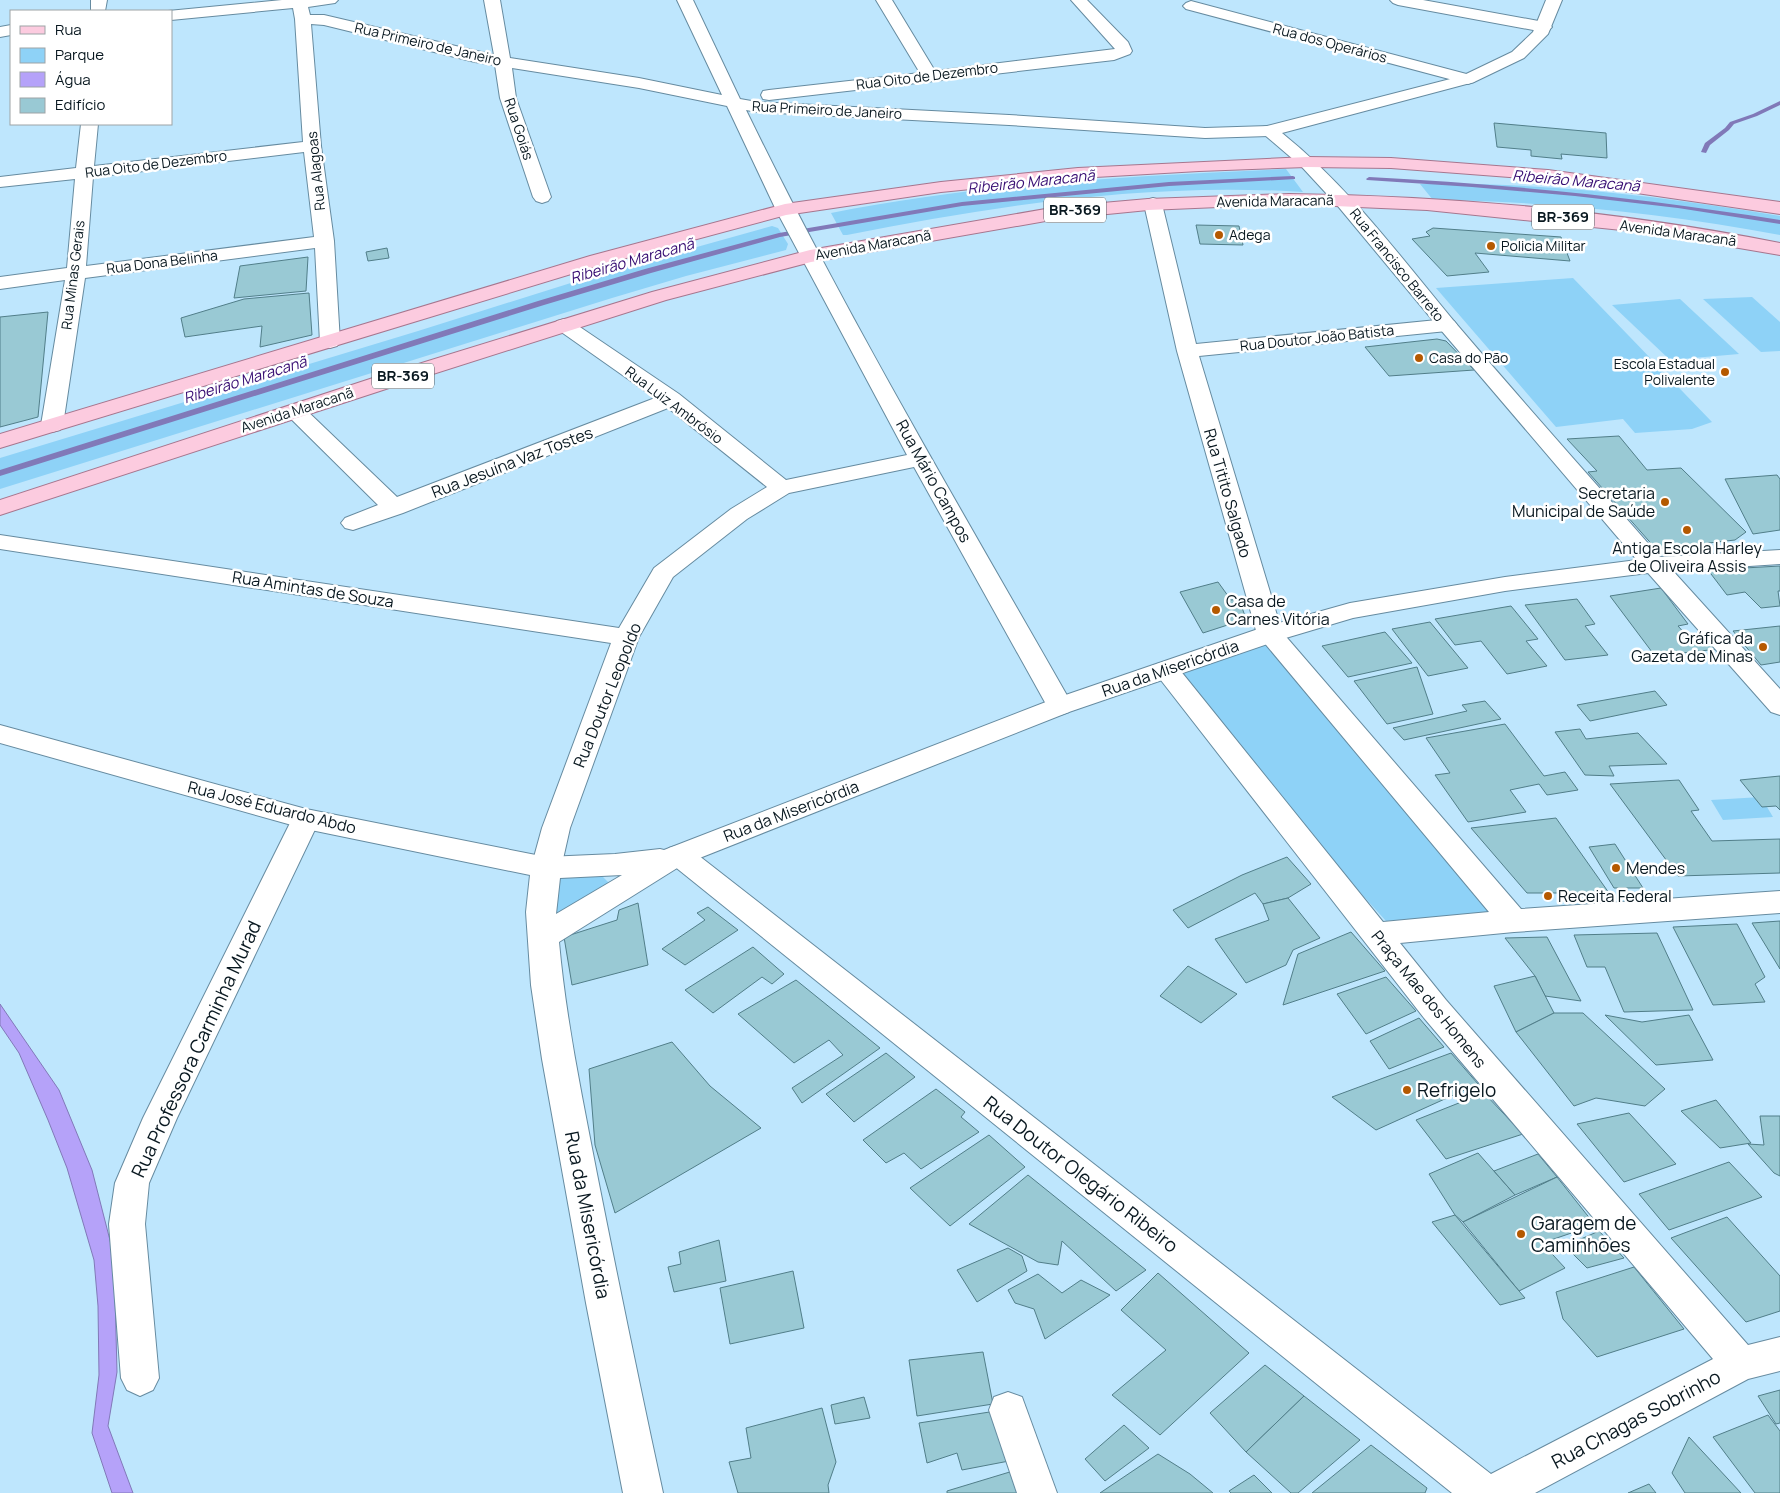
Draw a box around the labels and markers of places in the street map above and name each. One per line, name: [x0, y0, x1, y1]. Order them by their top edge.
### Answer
place label: Adega: [1229, 225, 1270, 244]
marker: Adega: [1213, 229, 1225, 241]
place label: Policia Militar: [1501, 236, 1586, 255]
marker: Policia Militar: [1485, 240, 1497, 252]
place label: Casa do Pão: [1429, 348, 1508, 367]
marker: Casa do Pão: [1413, 352, 1425, 364]
place label: Escola Estadual Polivalente: [1614, 354, 1715, 389]
marker: Escola Estadual Polivalente: [1719, 366, 1731, 378]
place label: Secretaria Municipal de Saúde: [1512, 482, 1655, 522]
marker: Secretaria Municipal de Saúde: [1659, 496, 1671, 508]
marker: Antiga Escola Harley de Oliveira Assis: [1681, 524, 1693, 536]
place label: Antiga Escola Harley de Oliveira Assis: [1612, 537, 1762, 577]
place label: Casa de Carnes Vitória: [1226, 590, 1330, 630]
marker: Casa de Carnes Vitória: [1210, 604, 1222, 616]
place label: Gráfica da Gazeta de Minas: [1631, 627, 1753, 667]
marker: Gráfica da Gazeta de Minas: [1757, 641, 1769, 653]
place label: Mendes: [1626, 857, 1685, 879]
marker: Mendes: [1610, 862, 1622, 874]
place label: Receita Federal: [1558, 885, 1672, 907]
marker: Receita Federal: [1542, 890, 1554, 902]
place label: Refrigelo: [1417, 1077, 1496, 1103]
marker: Refrigelo: [1401, 1084, 1413, 1096]
place label: Garagem de Caminhões: [1531, 1210, 1636, 1258]
marker: Garagem de Caminhões: [1515, 1228, 1527, 1240]

